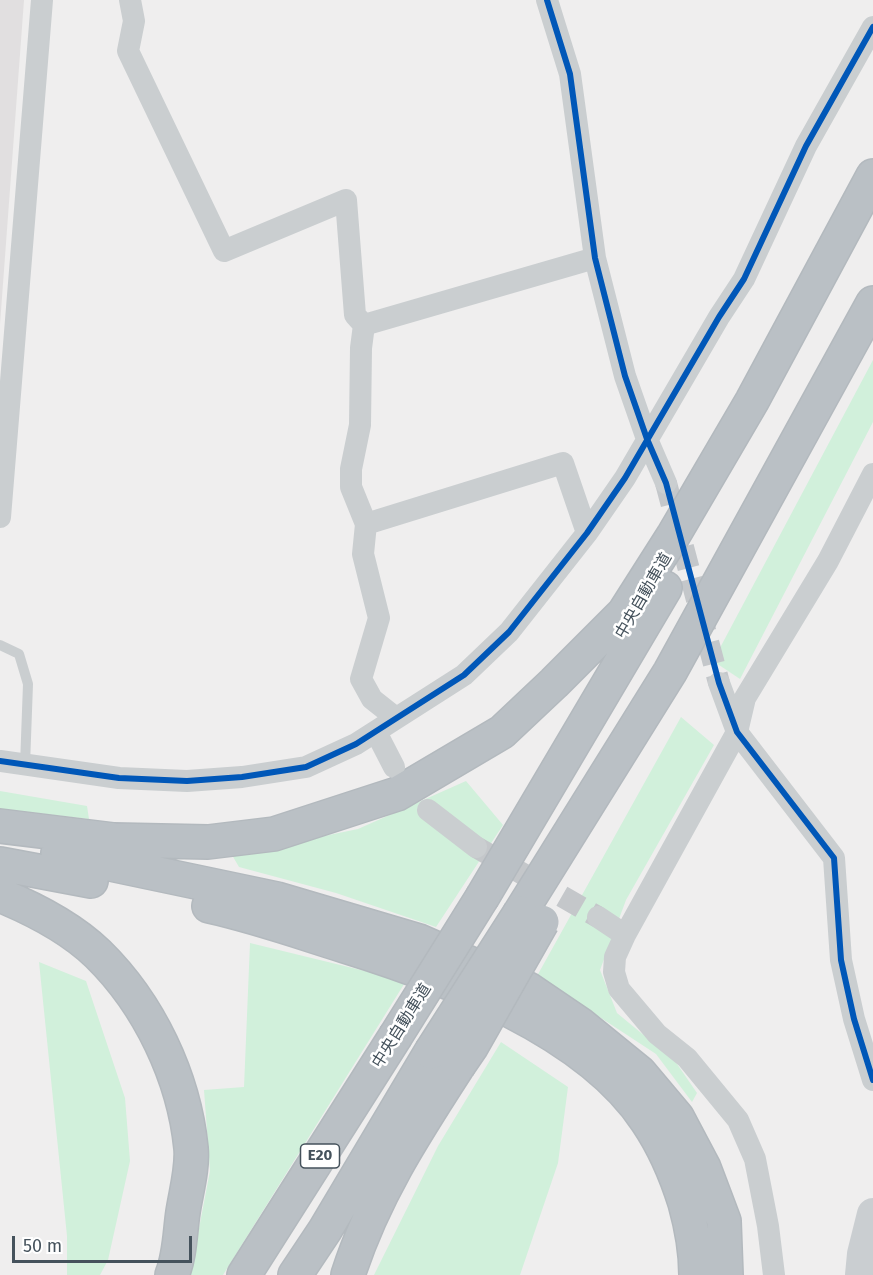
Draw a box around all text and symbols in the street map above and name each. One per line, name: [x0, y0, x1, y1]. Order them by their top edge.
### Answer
street label: 中央自動車道: [612, 550, 676, 642]
street label: 中央自動車道: [368, 980, 436, 1072]
road number: E20: [300, 1144, 340, 1168]
scale bar: [15, 1224, 195, 1262]
text: 50 m: [23, 1235, 62, 1257]

